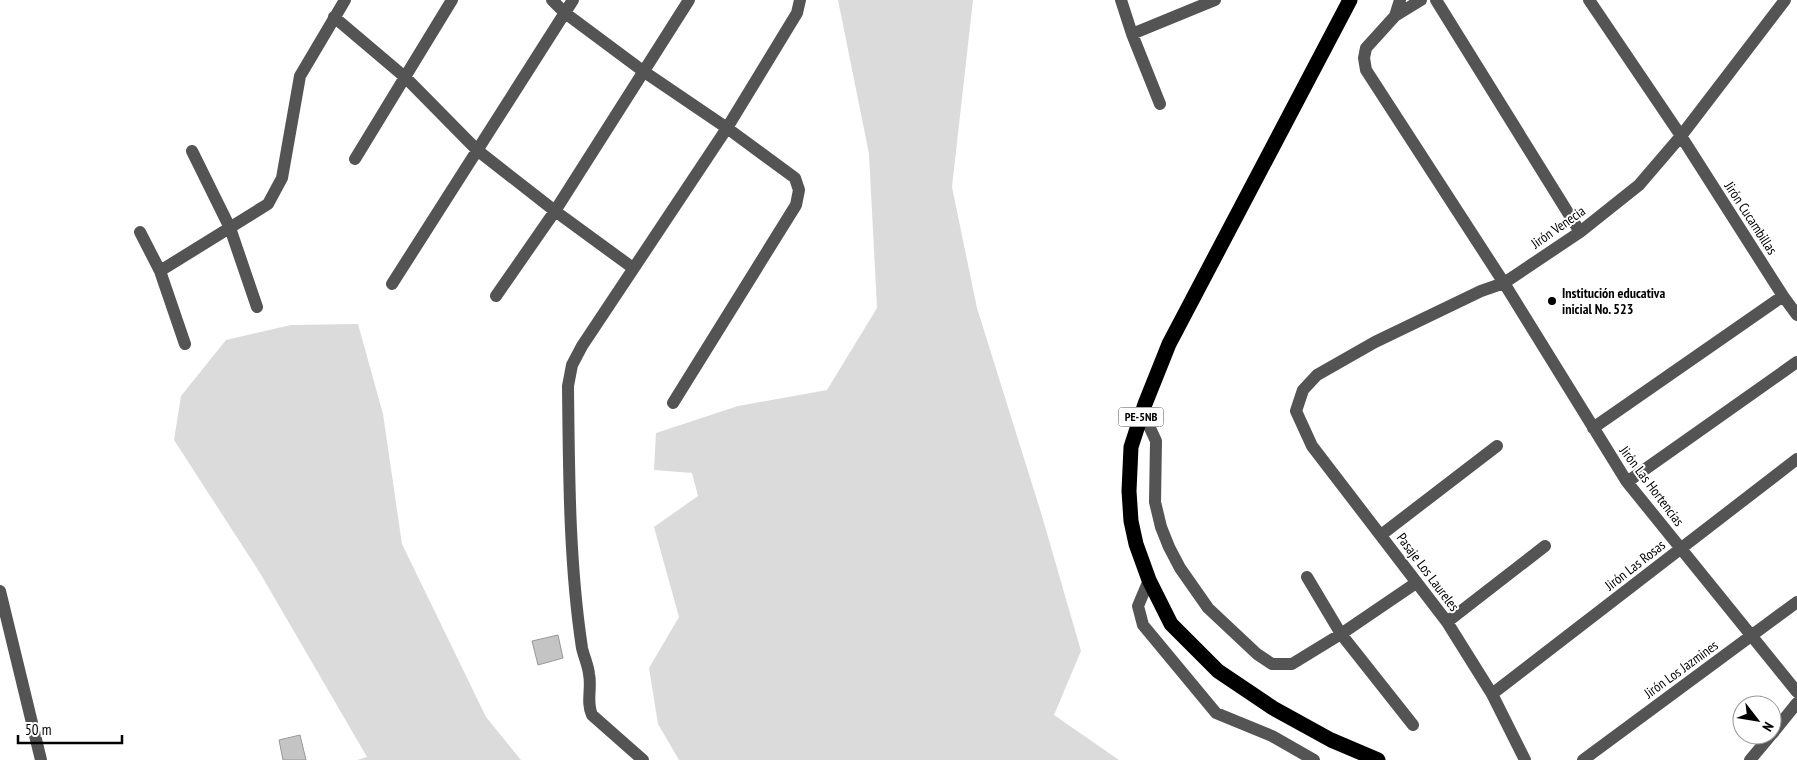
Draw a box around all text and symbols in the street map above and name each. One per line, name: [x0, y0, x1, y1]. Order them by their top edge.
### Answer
street label: Jirón Cucambillas: [1720, 177, 1781, 258]
street label: Jirón Venecia: [1527, 202, 1589, 253]
place label: Institución educativa inicial No. 523: [1562, 284, 1665, 318]
marker: Institución educativa inicial No. 523: [1546, 295, 1558, 307]
road number: PE-5NB: [1118, 408, 1164, 427]
street label: Jirón Las Hortencias: [1615, 441, 1688, 530]
street label: Pasaje Los Laureles: [1393, 529, 1463, 615]
street label: Jirón Las Rosas: [1600, 536, 1669, 595]
street label: Jirón Los Jazmines: [1640, 636, 1722, 702]
north arrow: [1732, 695, 1782, 745]
scale bar: [18, 712, 121, 744]
text: N: [1758, 719, 1778, 735]
text: 50 m: [25, 720, 51, 739]

